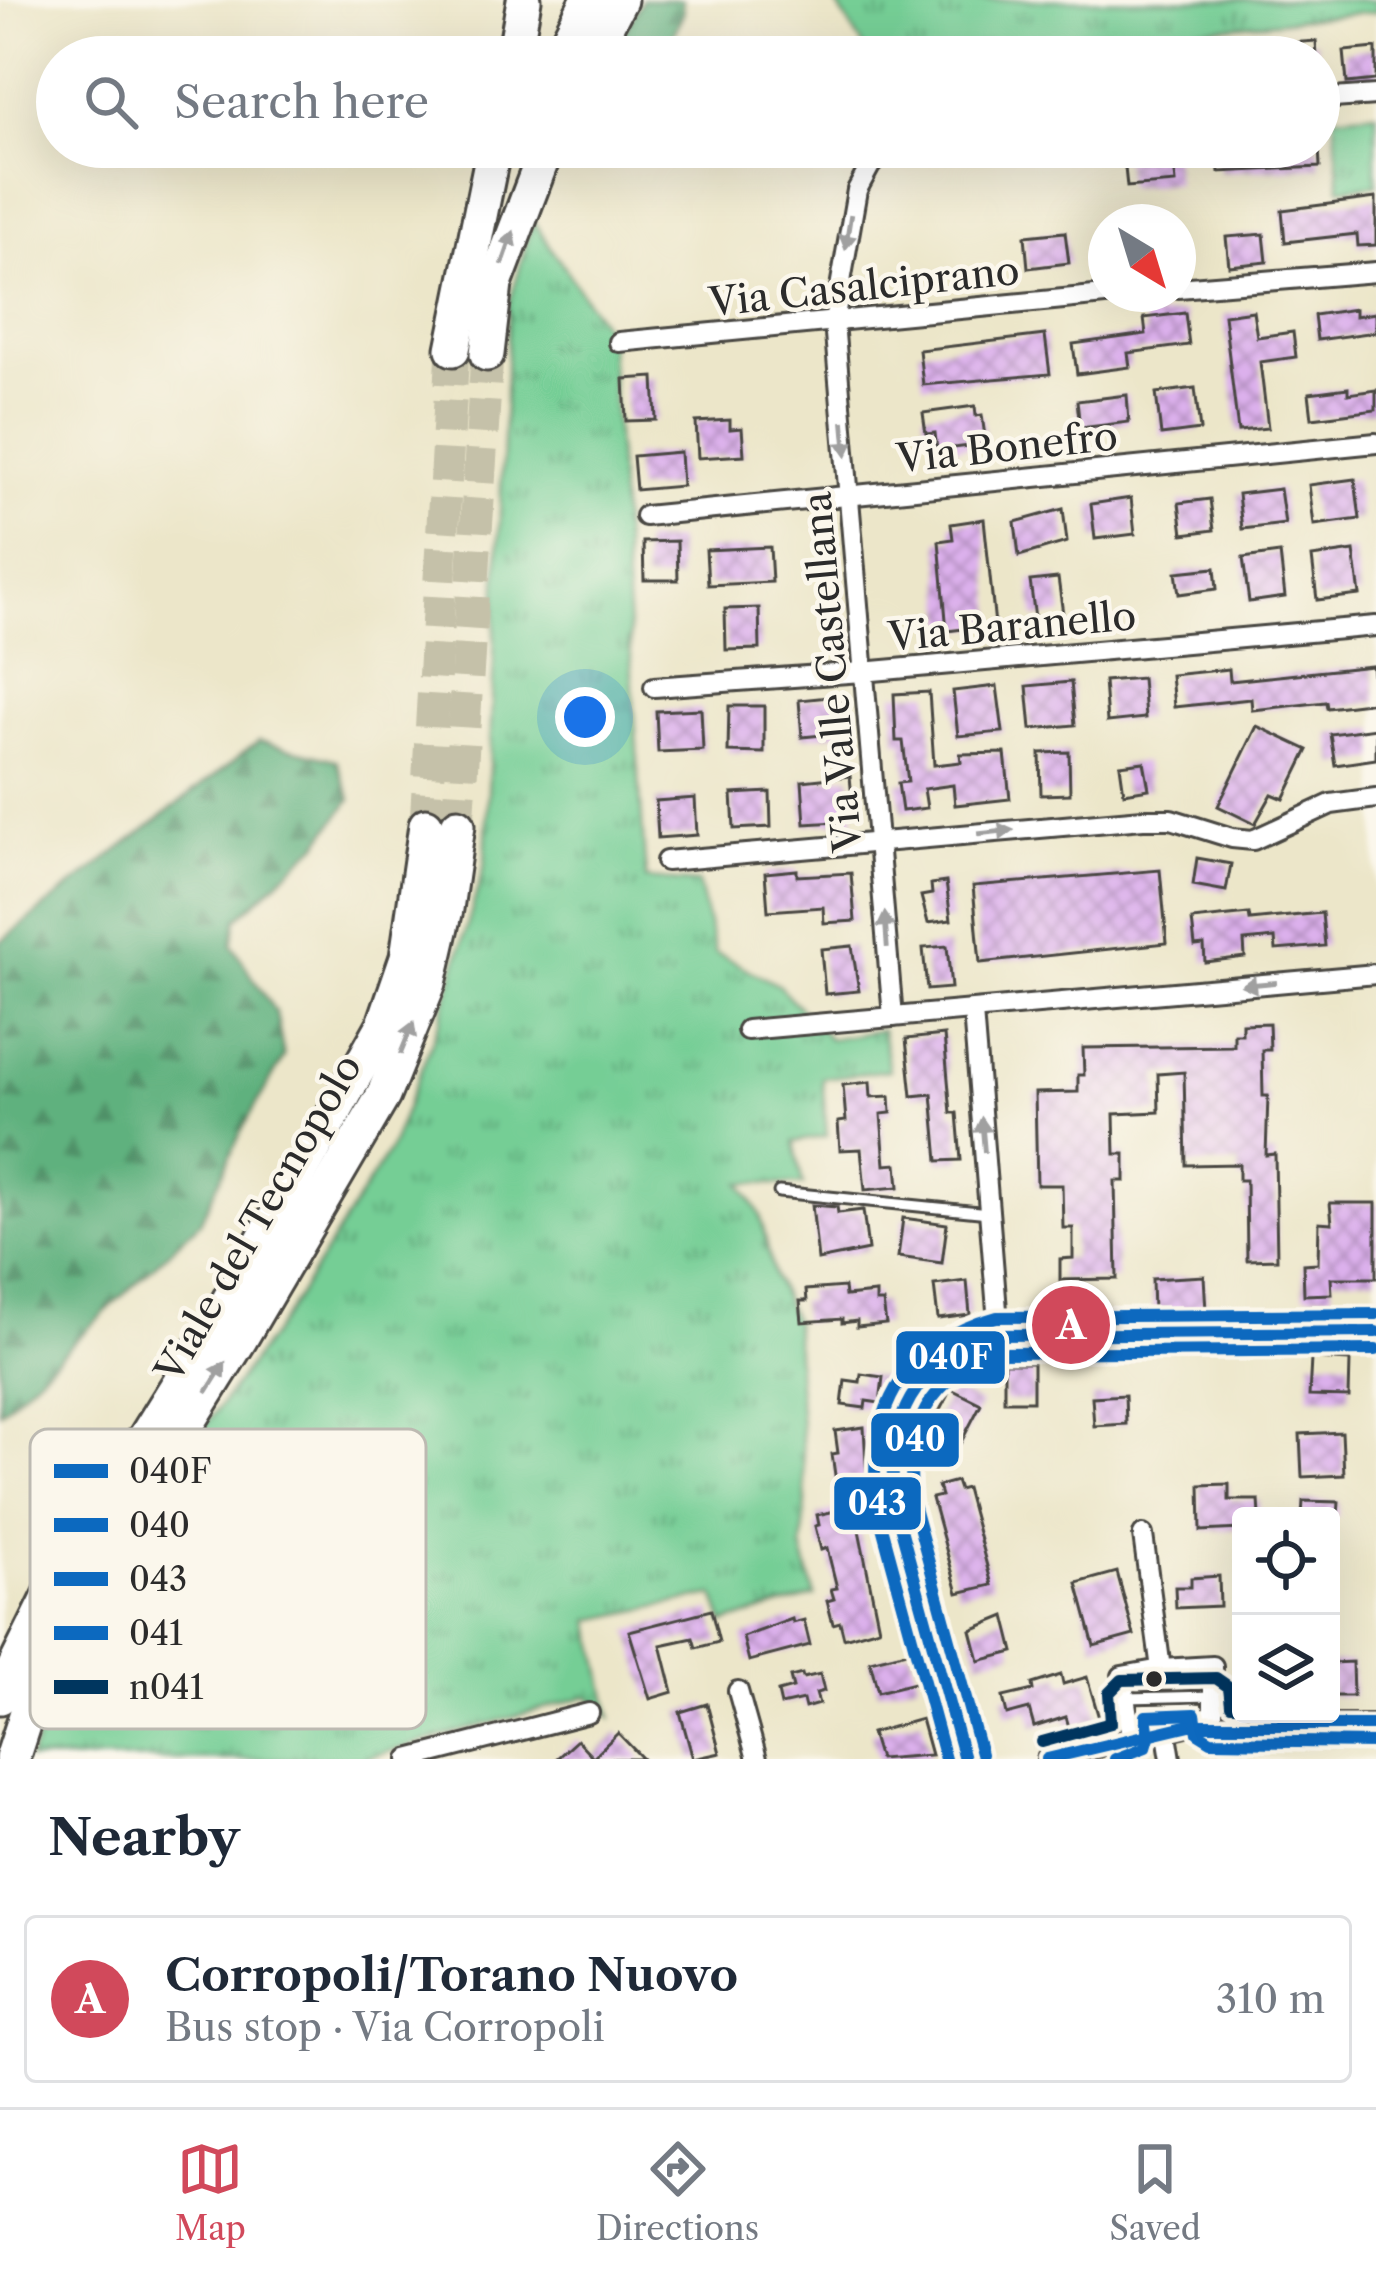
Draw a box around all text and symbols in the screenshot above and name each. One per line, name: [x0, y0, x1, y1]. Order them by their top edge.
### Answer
search box: [36, 36, 1340, 168]
icon: search: [78, 69, 144, 135]
text: Search here: [174, 74, 429, 130]
north arrow: [1088, 204, 1196, 312]
one-way arrow: [839, 214, 858, 251]
one-way arrow: [499, 229, 518, 266]
street label: Via Casalciprano: [705, 246, 1022, 326]
street label: Via Bonefro: [893, 412, 1120, 483]
one-way arrow: [835, 421, 854, 458]
street label: Via Valle Castellana: [792, 490, 872, 855]
street label: Via Baranello: [885, 591, 1138, 661]
your location: [555, 687, 615, 747]
one-way arrow: [978, 822, 1015, 841]
one-way arrow: [877, 911, 896, 948]
one-way arrow: [1240, 975, 1278, 994]
one-way arrow: [398, 1019, 417, 1055]
street label: Viale del Tecnopolo: [144, 1046, 371, 1391]
one-way arrow: [973, 1116, 992, 1153]
pin: A: [1032, 1280, 1110, 1370]
line badge: 040F: [894, 1329, 1007, 1386]
text: 040F: [908, 1337, 992, 1378]
one-way arrow: [204, 1361, 226, 1394]
line badge: 040: [869, 1411, 961, 1469]
text: 040: [884, 1419, 946, 1460]
legend: [30, 1429, 426, 1729]
text: 040F: [129, 1451, 211, 1492]
line badge: 043: [832, 1475, 923, 1532]
text: 043: [847, 1483, 907, 1524]
text: 040: [129, 1505, 190, 1546]
map controls: [1232, 1507, 1340, 1723]
button: locate: [1232, 1507, 1340, 1615]
text: 043: [129, 1559, 187, 1600]
text: 041: [129, 1613, 183, 1654]
button: layers: [1232, 1615, 1340, 1723]
text: n041: [129, 1667, 204, 1708]
unlabelled marker: [1143, 1668, 1165, 1690]
text: Nearby: [48, 1806, 240, 1868]
text: Corropoli/Torano Nuovo: [165, 1947, 738, 2003]
text: A: [75, 1975, 105, 2023]
text: 310 m: [1216, 1975, 1325, 2023]
text: Bus stop · Via Corropoli: [165, 2003, 605, 2051]
tab: Map: [175, 2136, 246, 2249]
tab: Directions: [596, 2136, 759, 2249]
tab: Saved: [1109, 2136, 1201, 2249]

